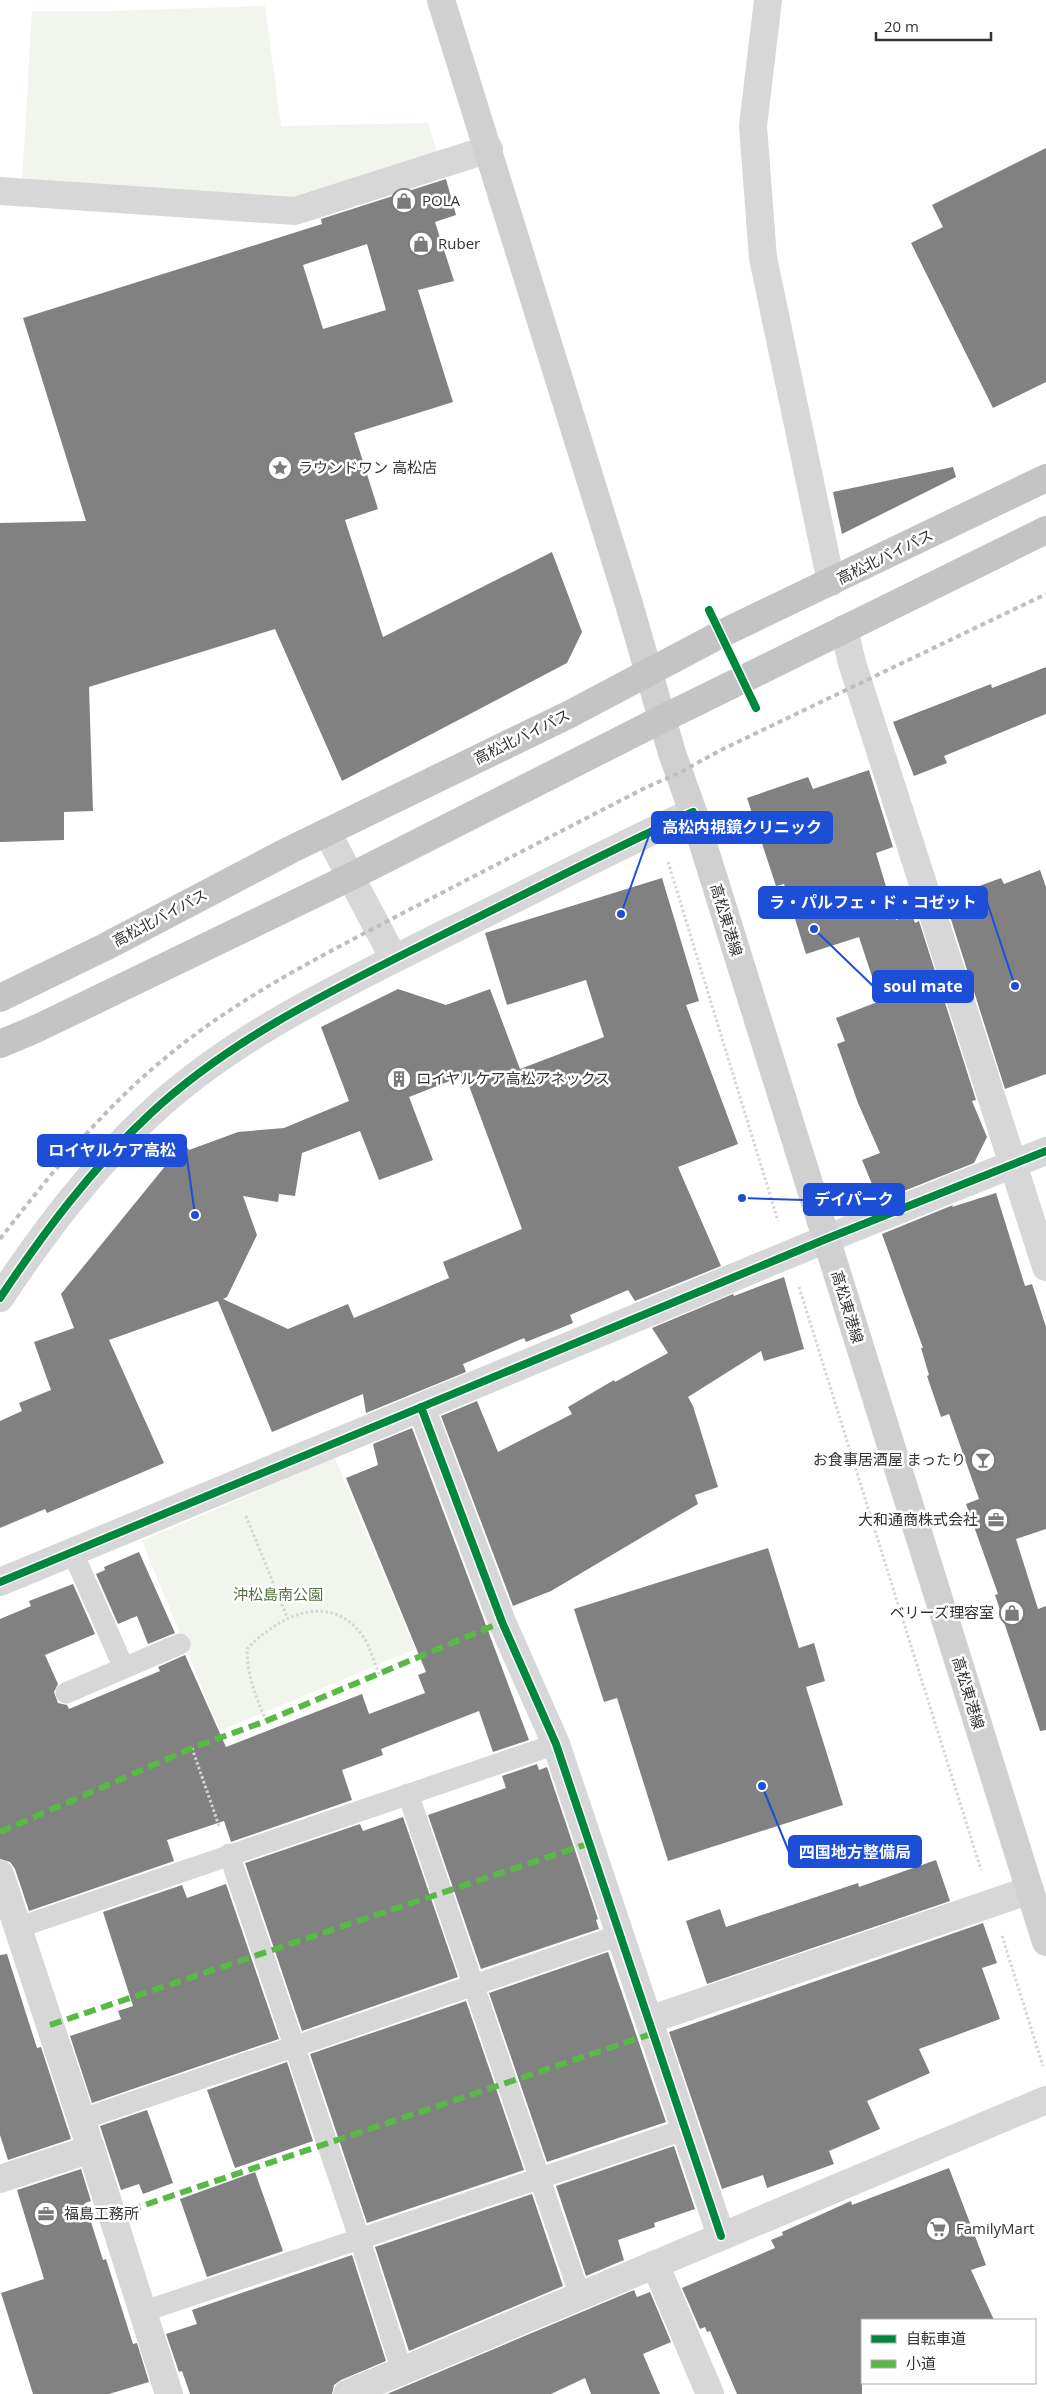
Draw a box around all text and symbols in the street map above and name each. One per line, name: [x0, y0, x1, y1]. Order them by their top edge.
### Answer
scale bar: [876, 10, 991, 42]
text: 20 m: [884, 16, 919, 36]
shop icon: POLA: [391, 188, 417, 214]
place label: POLA: [422, 190, 461, 210]
shop icon: Ruber: [408, 231, 434, 257]
place label: Ruber: [438, 233, 480, 253]
place icon: ラウンドワン 高松店: [267, 455, 293, 481]
place label: ラウンドワン 高松店: [298, 457, 437, 477]
street label: 高松北バイパス: [833, 524, 936, 588]
street label: 高松北バイパス: [470, 704, 573, 768]
callout: 高松内視鏡クリニック: [652, 812, 832, 843]
text: 高松内視鏡クリニック: [662, 816, 822, 838]
street label: 高松東港線: [706, 881, 747, 959]
street label: 高松北バイパス: [109, 884, 210, 951]
callout: ラ・パルフェ・ド・コゼット: [759, 887, 987, 918]
text: ラ・パルフェ・ド・コゼット: [769, 891, 977, 913]
callout: soul mate: [873, 971, 973, 1002]
text: soul mate: [883, 975, 963, 997]
building icon: ロイヤルケア高松アネックス: [386, 1066, 412, 1092]
place label: ロイヤルケア高松アネックス: [416, 1068, 610, 1088]
callout: ロイヤルケア高松: [38, 1135, 186, 1166]
text: ロイヤルケア高松: [48, 1139, 176, 1161]
callout: デイパーク: [804, 1184, 904, 1215]
text: デイパーク: [814, 1188, 894, 1210]
street label: 高松東港線: [827, 1268, 868, 1346]
bar icon: お食事居酒屋 まったり: [970, 1447, 996, 1473]
place label: お食事居酒屋 まったり: [813, 1449, 966, 1469]
office icon: 大和通商株式会社: [983, 1507, 1009, 1533]
place label: 大和通商株式会社: [858, 1509, 978, 1529]
park label: 沖松島南公園: [233, 1584, 323, 1604]
shop icon: ベリーズ理容室: [999, 1600, 1025, 1626]
place label: ベリーズ理容室: [890, 1602, 994, 1622]
street label: 高松東港線: [948, 1654, 989, 1732]
callout: 四国地方整備局: [789, 1836, 921, 1867]
text: 四国地方整備局: [799, 1841, 911, 1863]
office icon: 福島工務所: [33, 2201, 59, 2227]
place label: 福島工務所: [64, 2203, 139, 2223]
supermarket icon: FamilyMart: [925, 2216, 951, 2242]
place label: FamilyMart: [956, 2218, 1034, 2238]
legend: [861, 2319, 1036, 2384]
text: 自転車道: [906, 2328, 966, 2348]
text: 小道: [906, 2353, 936, 2373]

